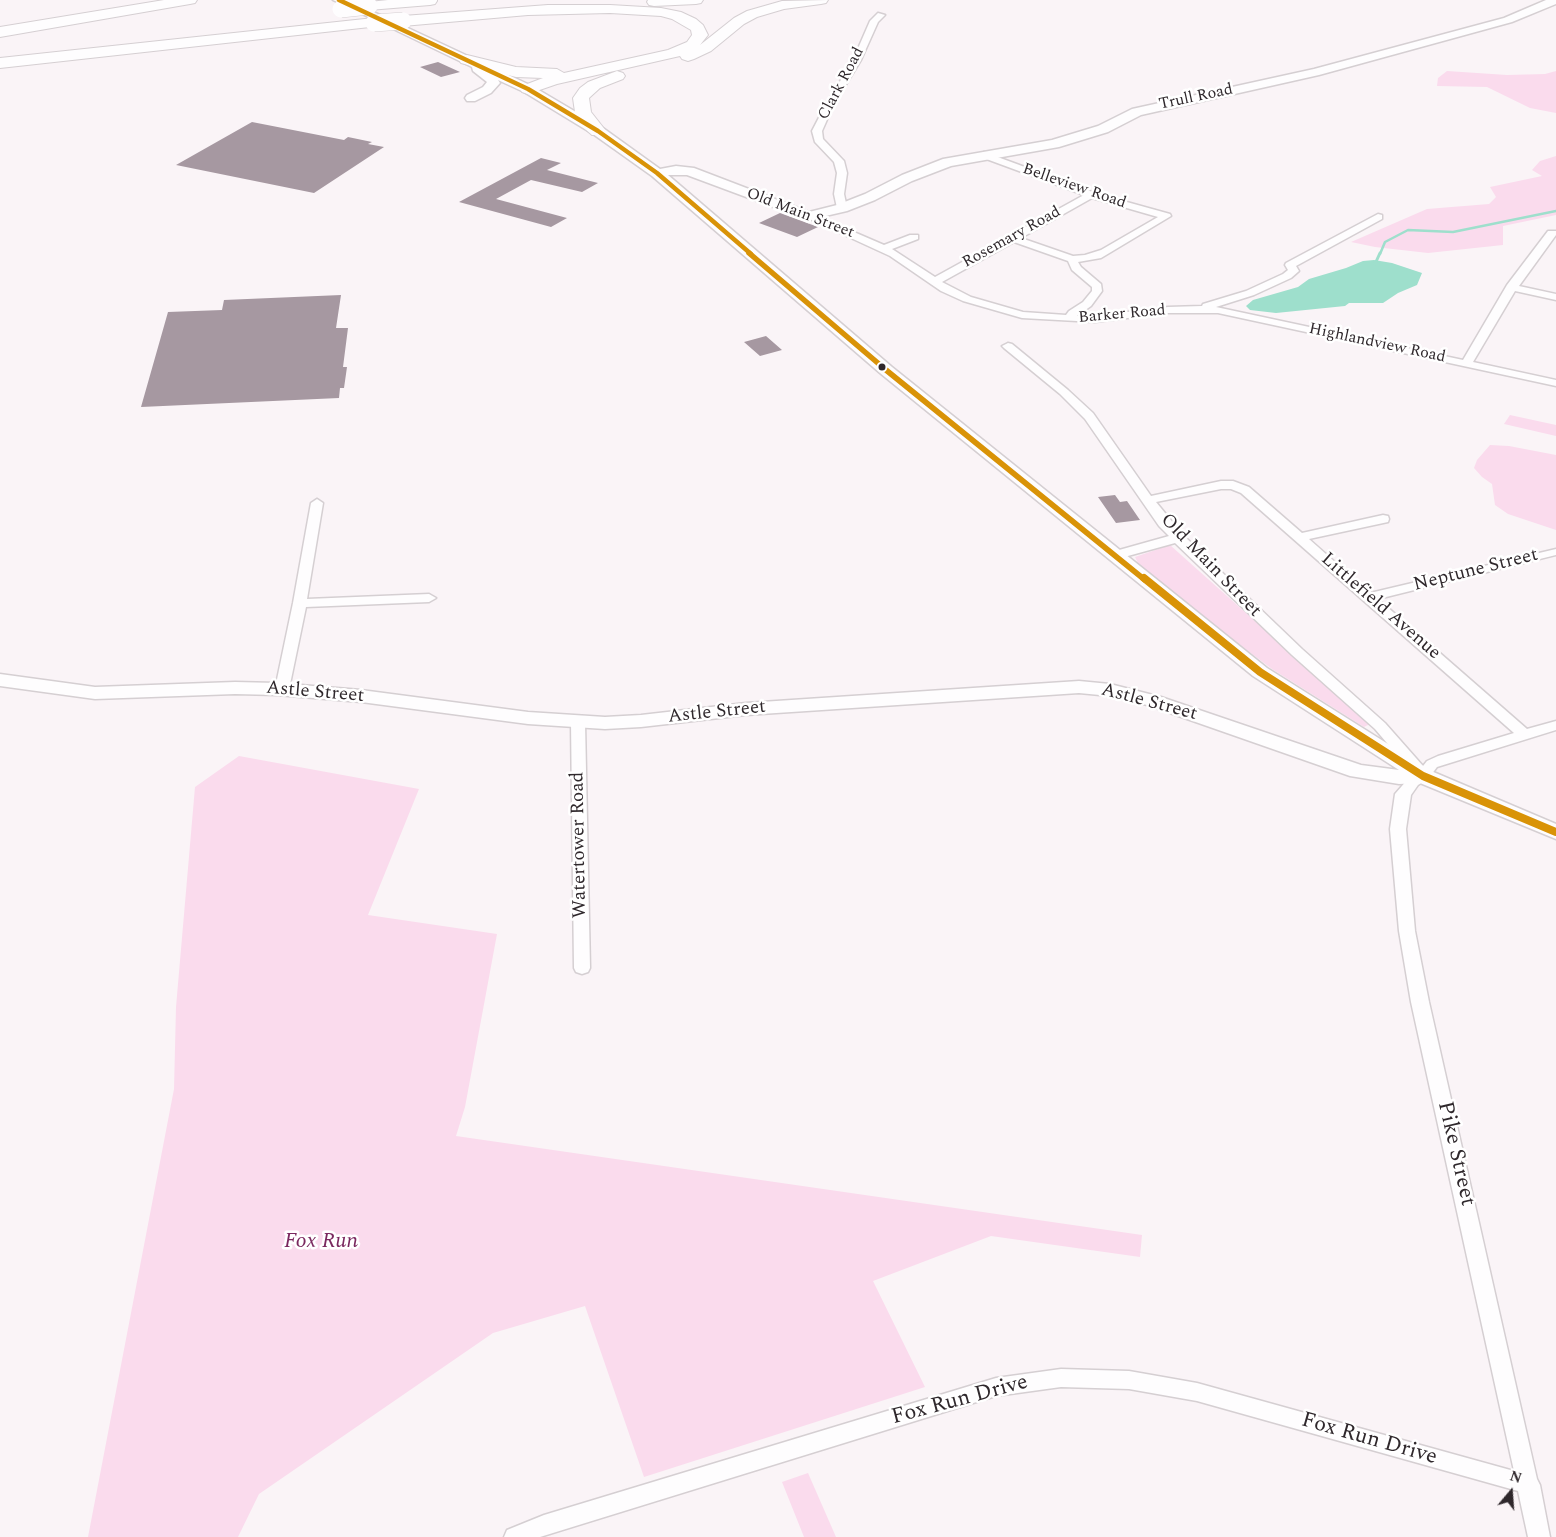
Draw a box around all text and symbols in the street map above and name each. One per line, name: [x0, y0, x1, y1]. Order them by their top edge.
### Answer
street label: Clark Road: [815, 44, 869, 124]
street label: Trull Road: [1157, 81, 1235, 115]
street label: Belleview Road: [1020, 160, 1128, 214]
street label: Old Main Street: [743, 185, 857, 243]
street label: Rosemary Road: [959, 203, 1065, 273]
street label: Barker Road: [1078, 302, 1166, 328]
street label: Highlandview Road: [1307, 320, 1447, 368]
unlabelled marker: [877, 362, 887, 372]
street label: Old Main Street: [1155, 509, 1265, 623]
street label: Neptune Street: [1411, 545, 1541, 597]
street label: Littlefield Avenue: [1315, 549, 1445, 665]
street label: Astle Street: [265, 677, 365, 709]
street label: Astle Street: [1099, 679, 1199, 727]
street label: Astle Street: [667, 697, 767, 729]
street label: Watertower Road: [567, 772, 593, 918]
street label: Pike Street: [1430, 1099, 1480, 1209]
park label: Fox Run: [284, 1230, 358, 1256]
street label: Fox Run Drive: [889, 1370, 1031, 1432]
street label: Fox Run Drive: [1298, 1408, 1440, 1472]
text: N: [1507, 1466, 1524, 1489]
north arrow: [1486, 1467, 1536, 1517]

